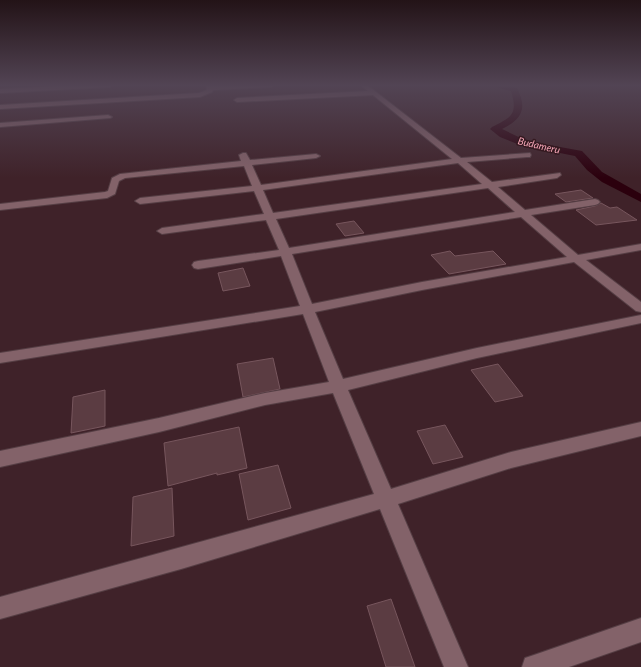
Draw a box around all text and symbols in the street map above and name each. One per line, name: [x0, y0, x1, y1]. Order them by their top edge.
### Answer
water label: Budameru: [517, 134, 561, 156]

